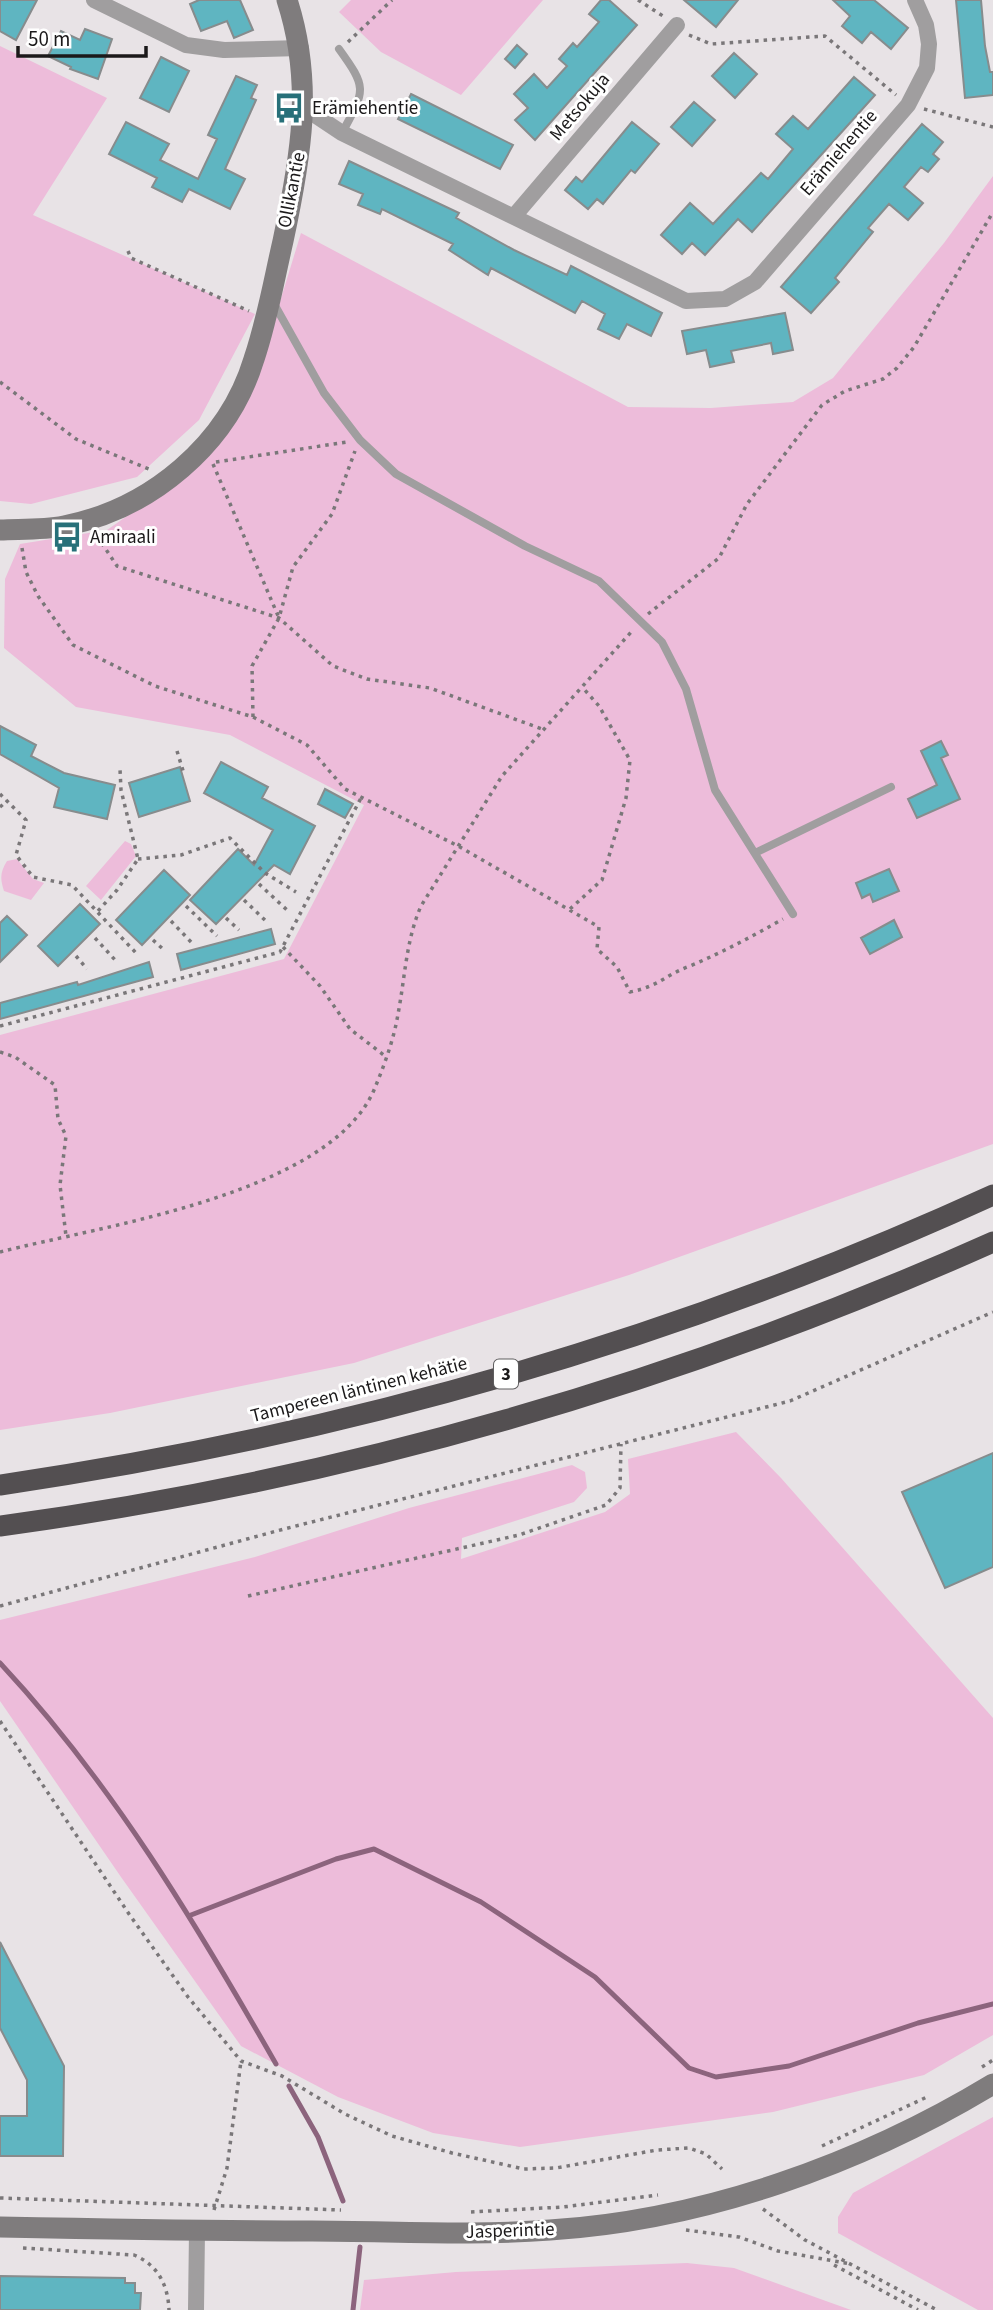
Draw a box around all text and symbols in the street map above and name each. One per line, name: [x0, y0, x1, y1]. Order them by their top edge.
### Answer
scale bar: [18, 14, 145, 58]
text: 50 m: [28, 24, 70, 54]
street label: Metsokuja: [544, 67, 616, 147]
bus stop icon: Erämiehentie: [272, 91, 306, 125]
place label: Erämiehentie: [312, 95, 418, 122]
street label: Erämiehentie: [794, 104, 884, 202]
street label: Ollikantie: [271, 150, 313, 230]
bus stop icon: Amiraali: [50, 520, 84, 554]
place label: Amiraali: [90, 524, 156, 551]
street label: Tampereen läntinen kehätie: [248, 1350, 470, 1430]
road number: 3: [494, 1359, 518, 1388]
street label: Jasperintie: [465, 2216, 555, 2246]

